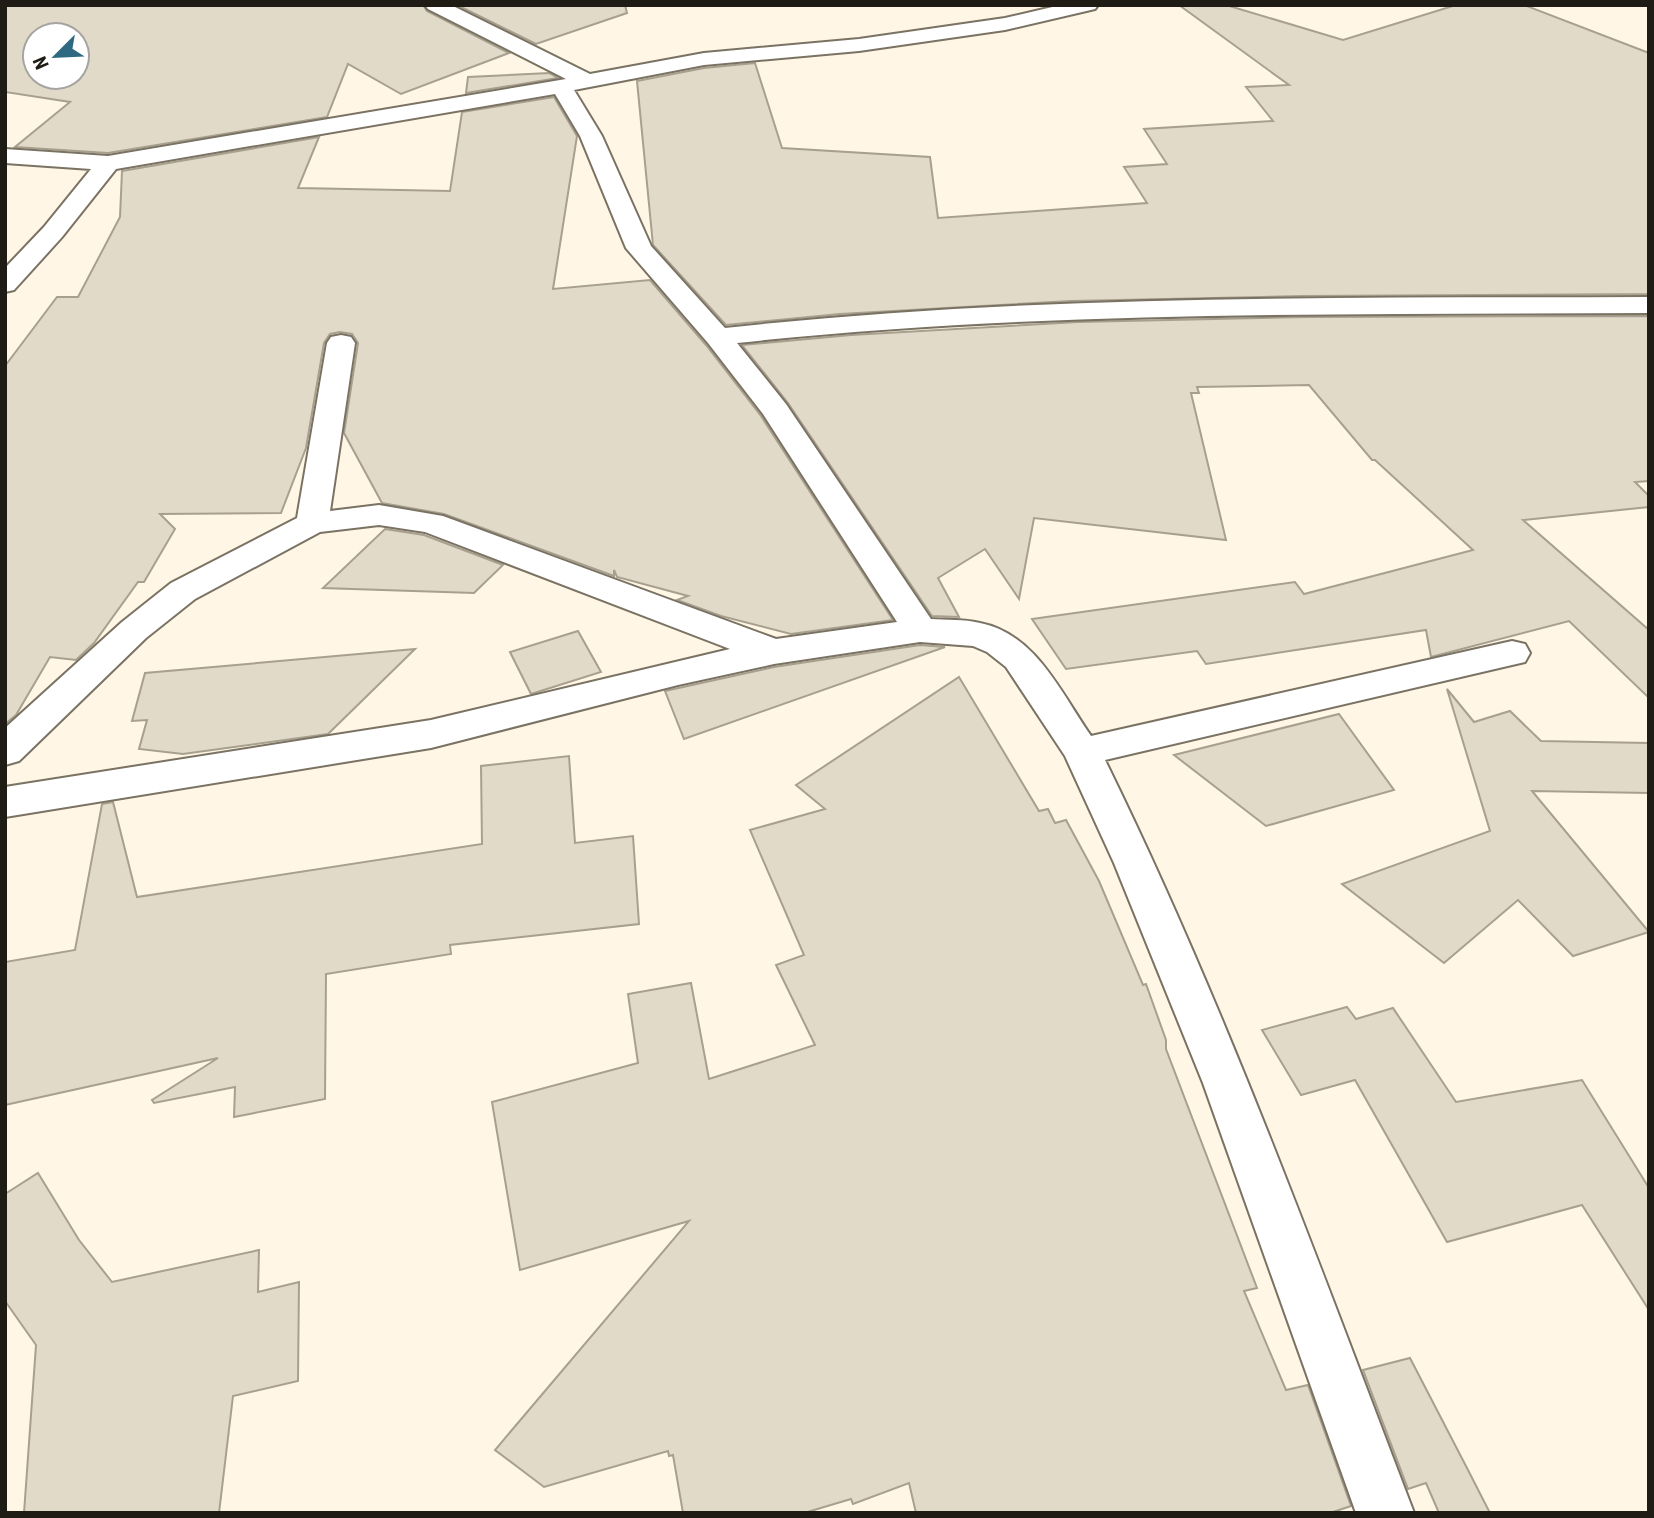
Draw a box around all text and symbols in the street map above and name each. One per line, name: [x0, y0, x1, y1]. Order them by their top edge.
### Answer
north arrow: [21, 21, 91, 91]
text: N: [28, 53, 54, 73]

